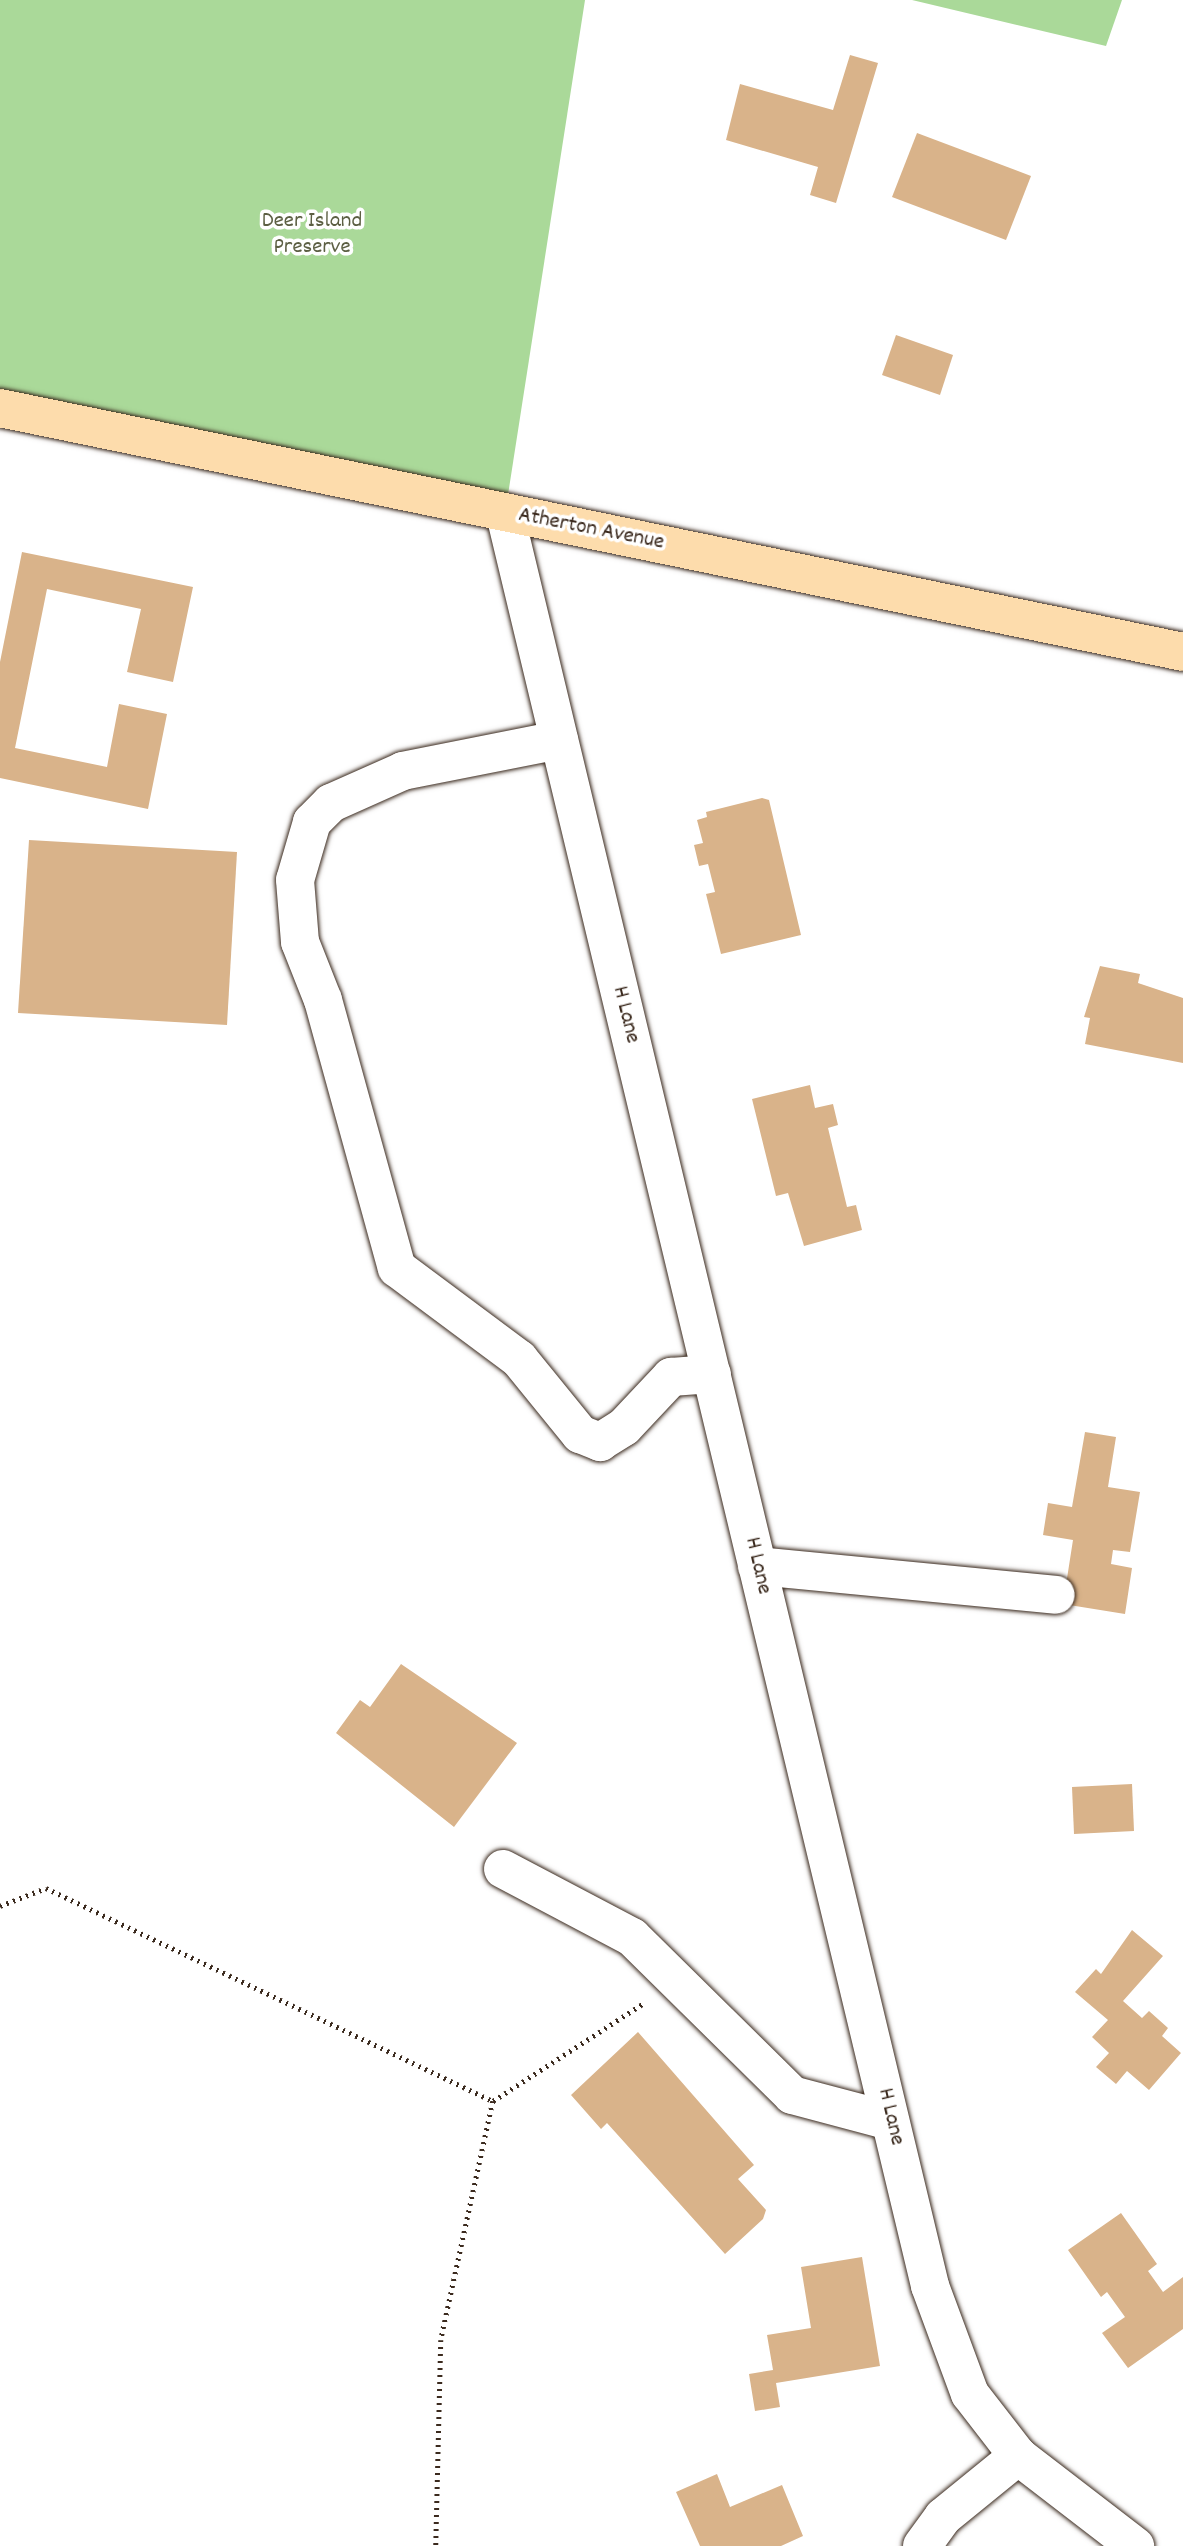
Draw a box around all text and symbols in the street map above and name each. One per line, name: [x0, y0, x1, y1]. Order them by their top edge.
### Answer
park label: Deer Island Preserve: [262, 208, 362, 262]
street label: Atherton Avenue: [516, 502, 666, 558]
street label: H Lane: [605, 984, 645, 1046]
street label: H Lane: [737, 1535, 777, 1597]
street label: H Lane: [870, 2086, 910, 2148]

